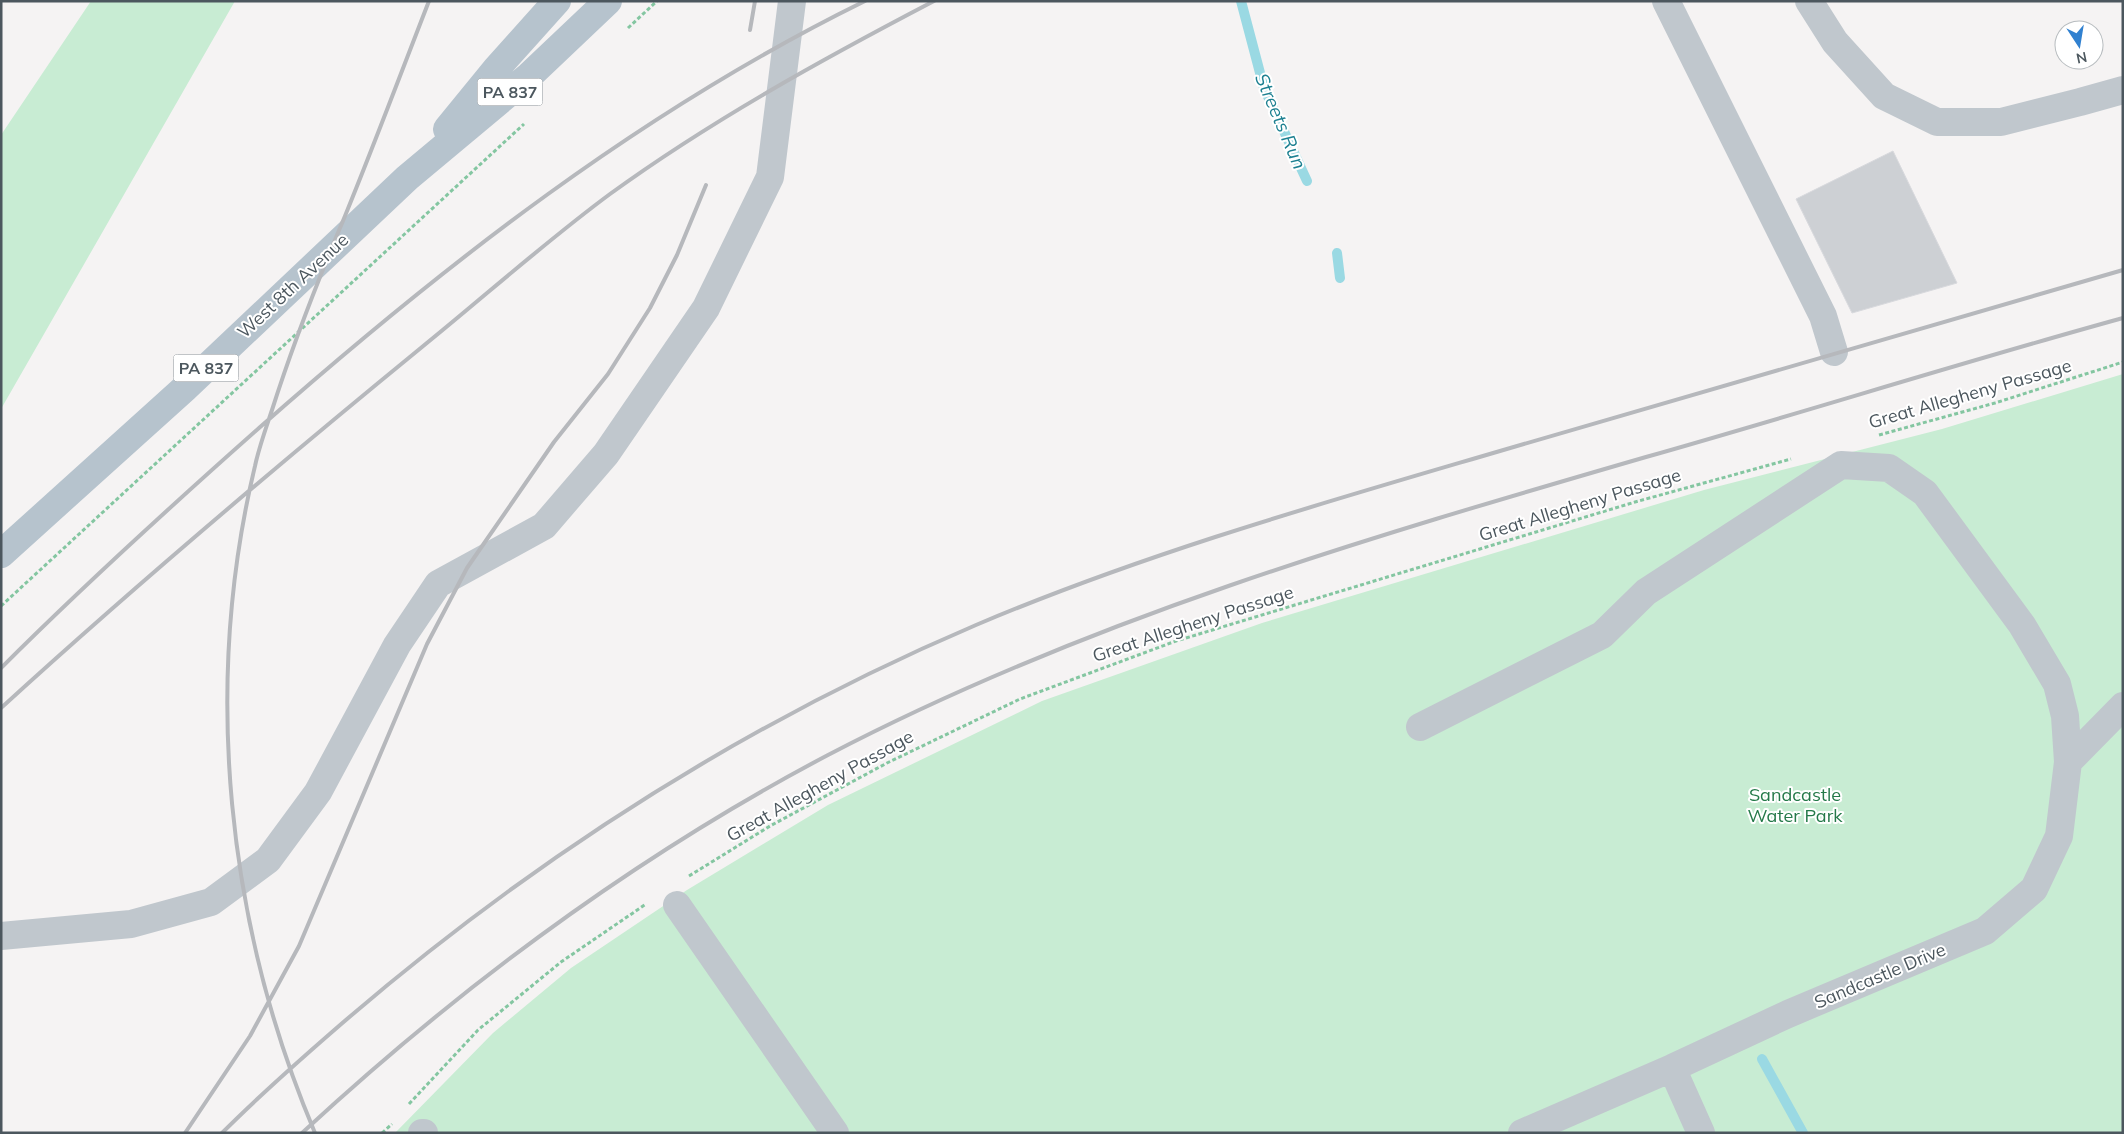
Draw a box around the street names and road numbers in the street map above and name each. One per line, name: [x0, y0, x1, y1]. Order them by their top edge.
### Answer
road number: PA 837: [478, 78, 542, 105]
street label: West 8th Avenue: [232, 228, 353, 343]
road number: PA 837: [174, 354, 238, 382]
street label: Great Allegheny Passage: [1866, 354, 2074, 434]
street label: Great Allegheny Passage: [1476, 463, 1684, 546]
street label: Great Allegheny Passage: [1089, 580, 1296, 667]
street label: Great Allegheny Passage: [722, 725, 917, 847]
street label: Sandcastle Drive: [1811, 938, 1949, 1014]

